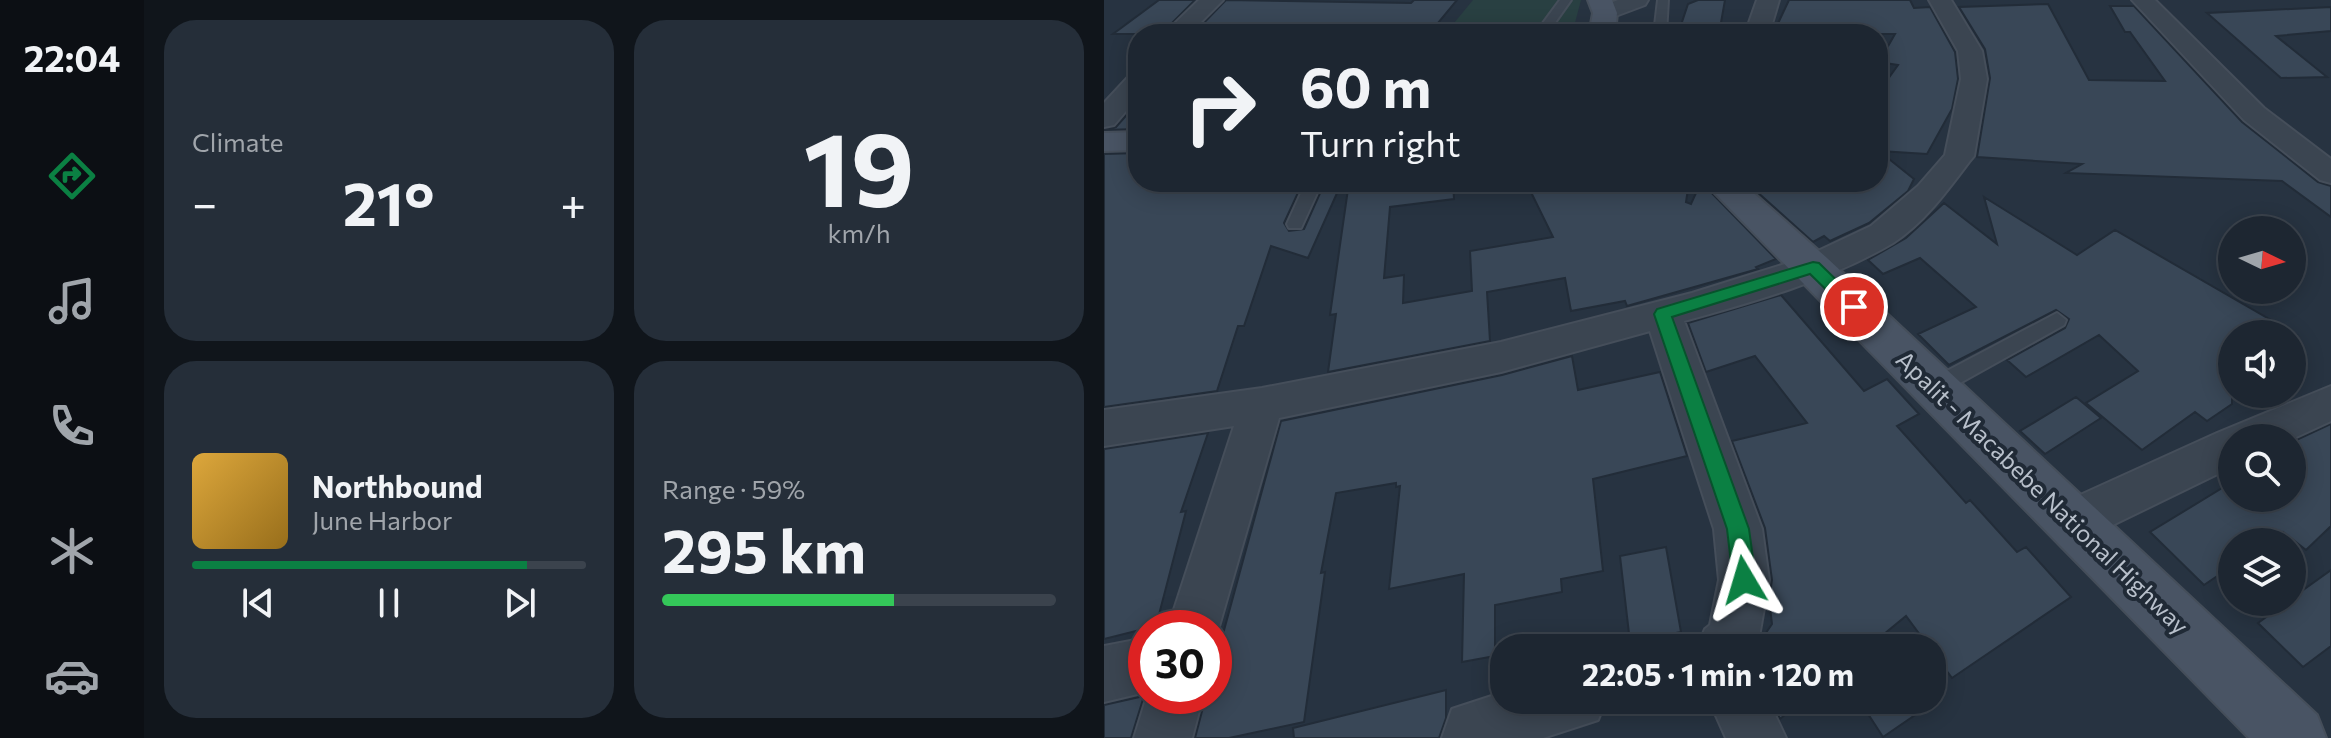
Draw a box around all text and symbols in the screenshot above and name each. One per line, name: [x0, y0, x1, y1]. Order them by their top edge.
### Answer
text: 22:04: [24, 35, 120, 79]
text: 60 m: [1300, 51, 1431, 120]
icon: right: [1168, 56, 1272, 160]
text: 19: [803, 101, 915, 228]
text: Turn right: [1300, 120, 1461, 164]
text: Climate: [192, 126, 284, 157]
icon: directions: [44, 148, 100, 204]
text: 21°: [343, 165, 435, 238]
text: −: [192, 175, 217, 229]
text: +: [560, 175, 586, 229]
north arrow: [2218, 216, 2306, 304]
map controls: [2218, 216, 2306, 616]
text: km/h: [827, 217, 891, 248]
icon: music: [44, 273, 100, 329]
pin: [1820, 273, 1888, 341]
icon: arrive: [1832, 285, 1876, 329]
button: sound: [2218, 320, 2306, 408]
street label: Apalit - Macabebe National Highway: [1891, 344, 2195, 640]
icon: phone: [44, 398, 100, 454]
button: search: [2218, 424, 2306, 512]
text: Northbound: [312, 467, 483, 504]
text: Range · 59%: [662, 473, 805, 504]
text: June Harbor: [312, 504, 452, 535]
text: 295 km: [662, 512, 866, 585]
icon: climate: [44, 523, 100, 579]
button: layers: [2218, 528, 2306, 616]
position arrow: [1702, 538, 1786, 622]
icon: previous: [236, 581, 280, 625]
icon: pause: [367, 581, 411, 625]
icon: next: [498, 581, 542, 625]
speed limit sign: 30: [1128, 610, 1232, 714]
icon: car: [44, 648, 100, 704]
text: 22:05 · 1 min · 120 m: [1582, 655, 1854, 692]

